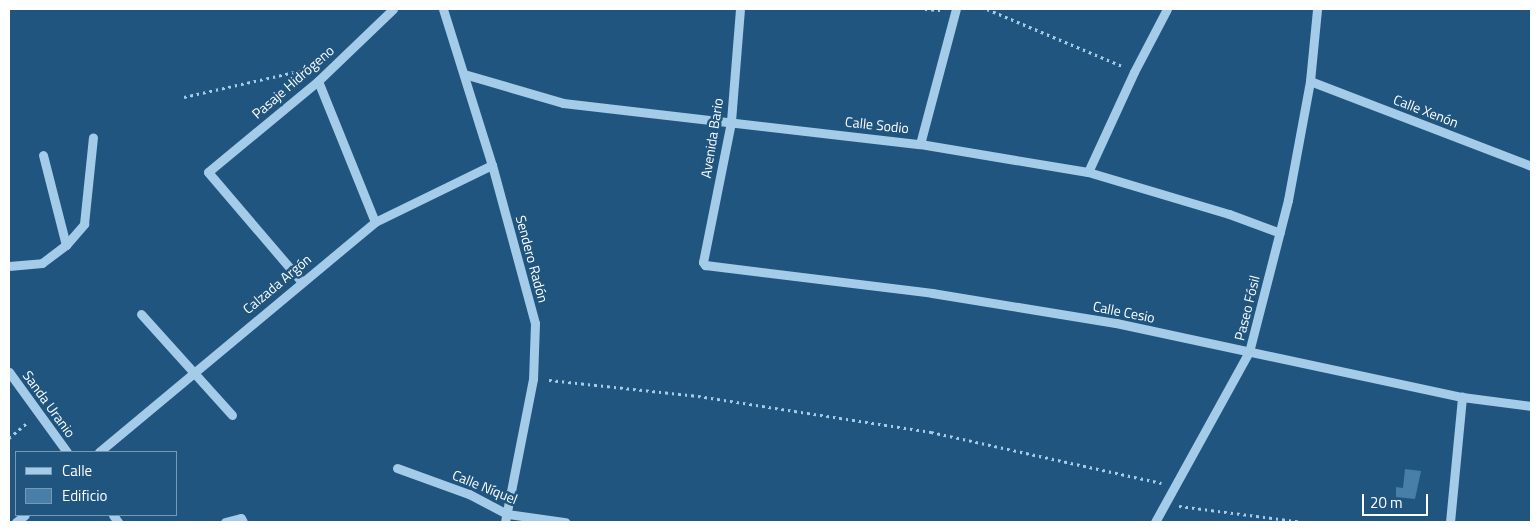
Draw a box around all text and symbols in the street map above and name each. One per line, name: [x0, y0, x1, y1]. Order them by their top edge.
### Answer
street label: Pasaje Hidrógeno: [249, 42, 337, 122]
street label: Calle Xenón: [1391, 91, 1461, 131]
street label: Avenida Bario: [697, 97, 727, 179]
street label: Calle Sodio: [844, 113, 910, 137]
street label: Sendero Radón: [512, 213, 552, 305]
street label: Calzada Argón: [239, 251, 315, 317]
street label: Paseo Fósil: [1231, 274, 1263, 342]
street label: Calle Cesio: [1092, 298, 1156, 326]
street label: Sanda Uranio: [19, 367, 79, 441]
legend: [15, 451, 178, 516]
text: Calle: [62, 459, 92, 482]
street label: Calle Níquel: [450, 466, 520, 508]
text: Edificio: [62, 484, 107, 507]
scale bar: [1365, 484, 1431, 516]
text: 20 m: [1370, 491, 1403, 514]

